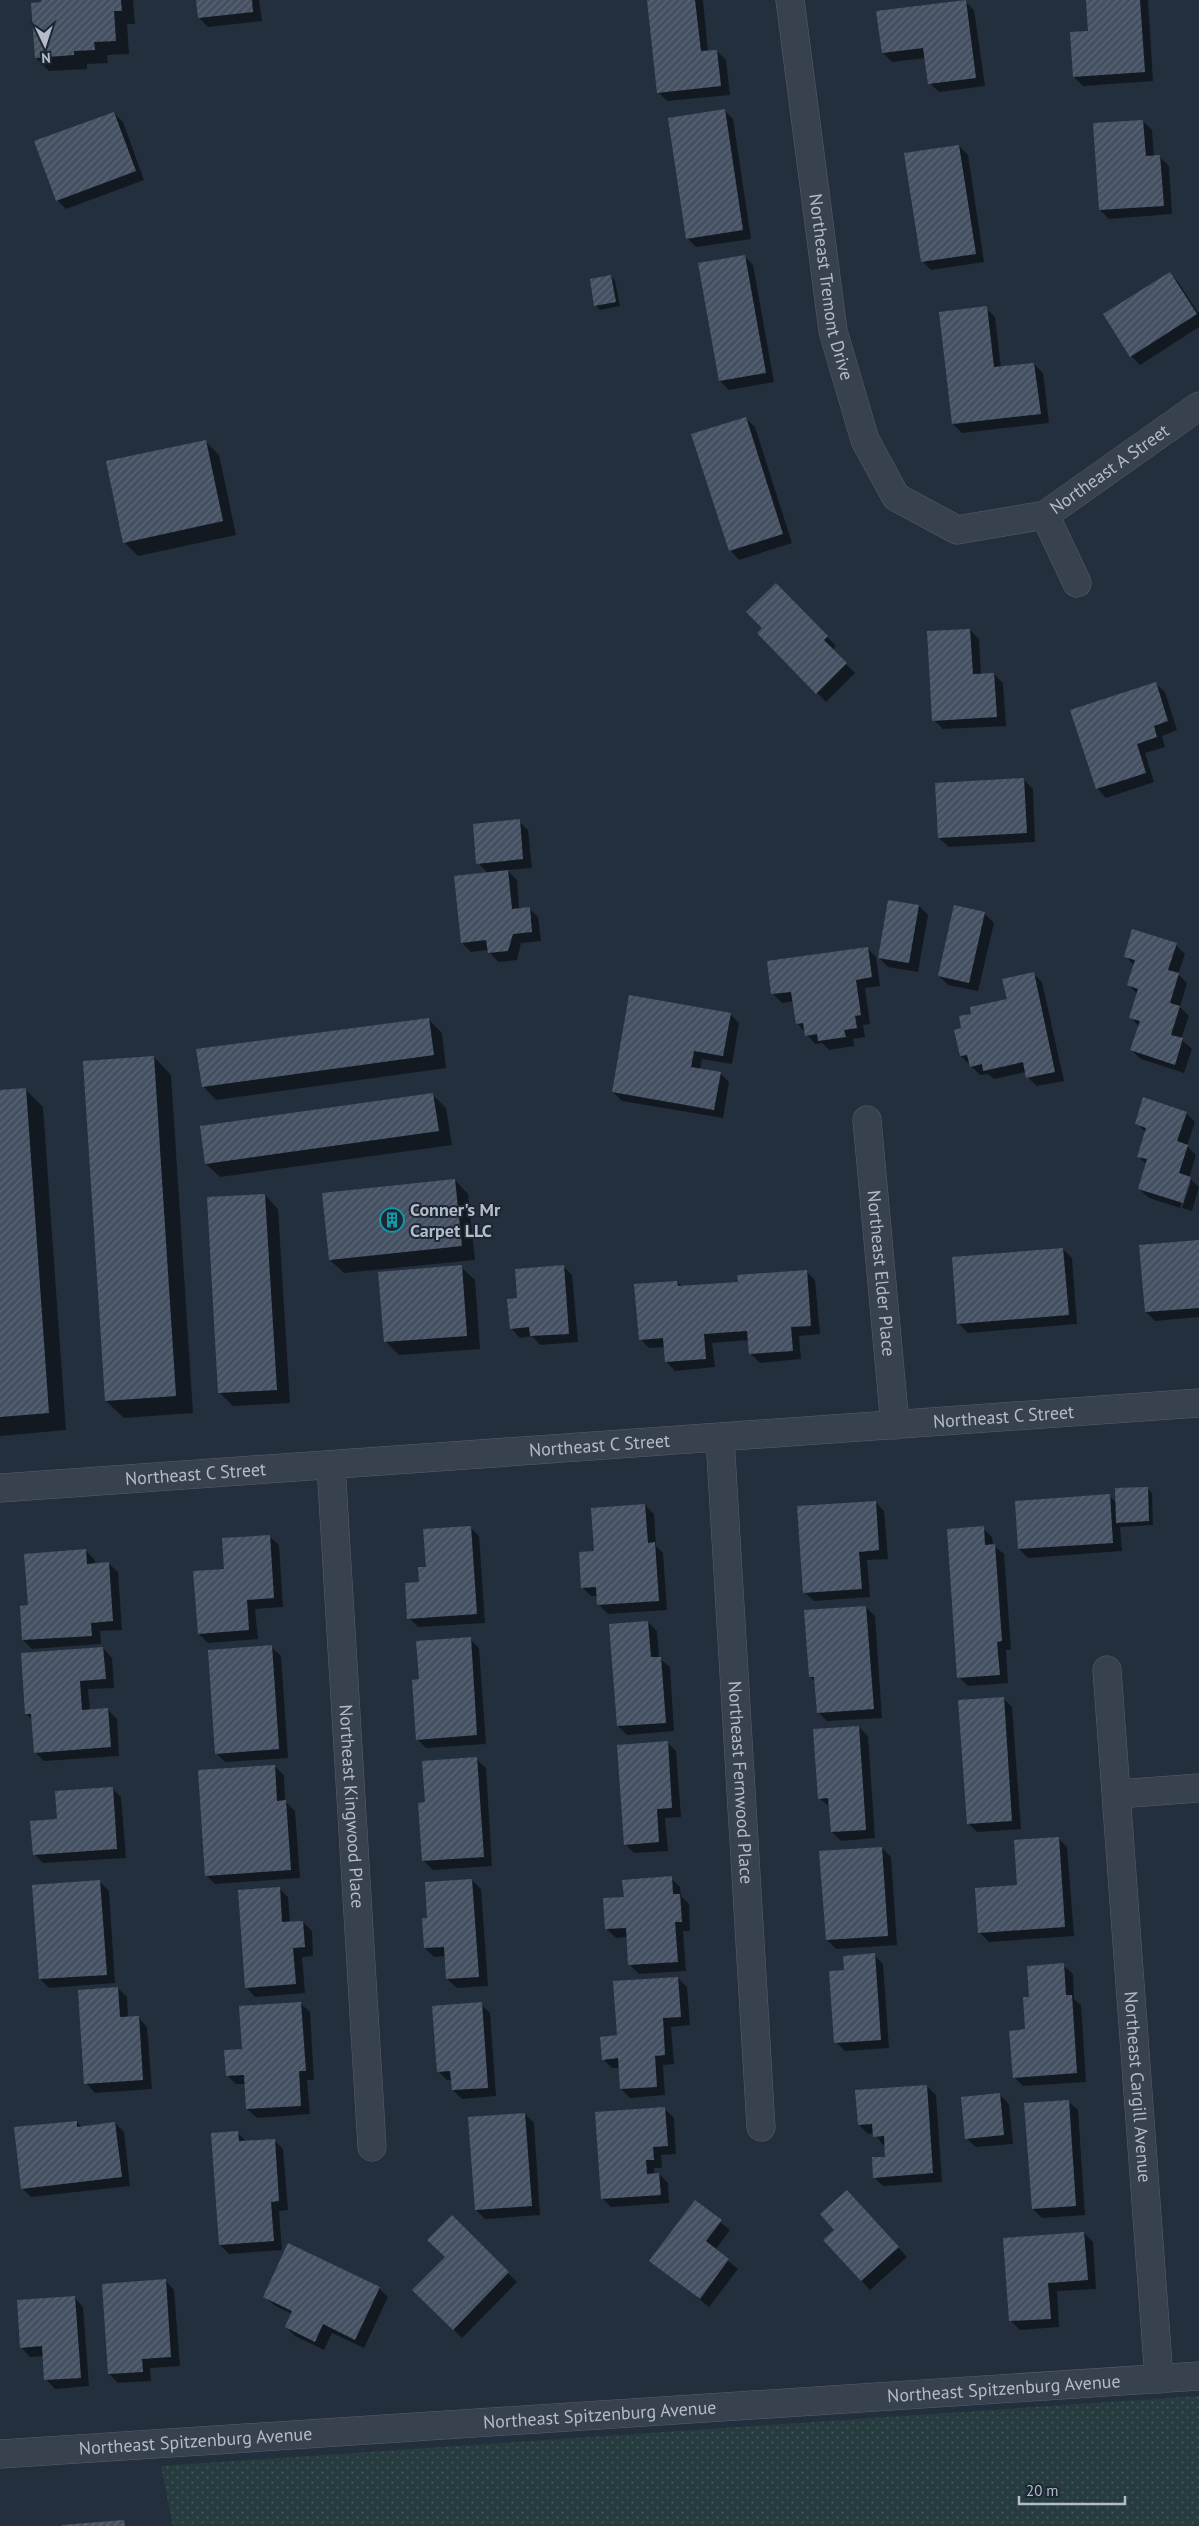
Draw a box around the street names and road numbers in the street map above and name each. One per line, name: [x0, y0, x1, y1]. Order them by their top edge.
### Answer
street label: Northeast Tremont Drive: [804, 192, 859, 383]
street label: Northeast A Street: [1045, 419, 1173, 519]
street label: Northeast Elder Place: [862, 1189, 901, 1357]
street label: Northeast C Street: [932, 1400, 1075, 1433]
street label: Northeast C Street: [528, 1429, 671, 1461]
street label: Northeast C Street: [124, 1457, 267, 1490]
street label: Northeast Fernwood Place: [723, 1680, 759, 1885]
street label: Northeast Kingwood Place: [334, 1704, 370, 1909]
street label: Northeast Cargill Avenue: [1120, 1990, 1157, 2183]
street label: Northeast Spitzenburg Avenue: [886, 2369, 1121, 2407]
street label: Northeast Spitzenburg Avenue: [482, 2395, 717, 2434]
street label: Northeast Spitzenburg Avenue: [78, 2422, 313, 2460]

